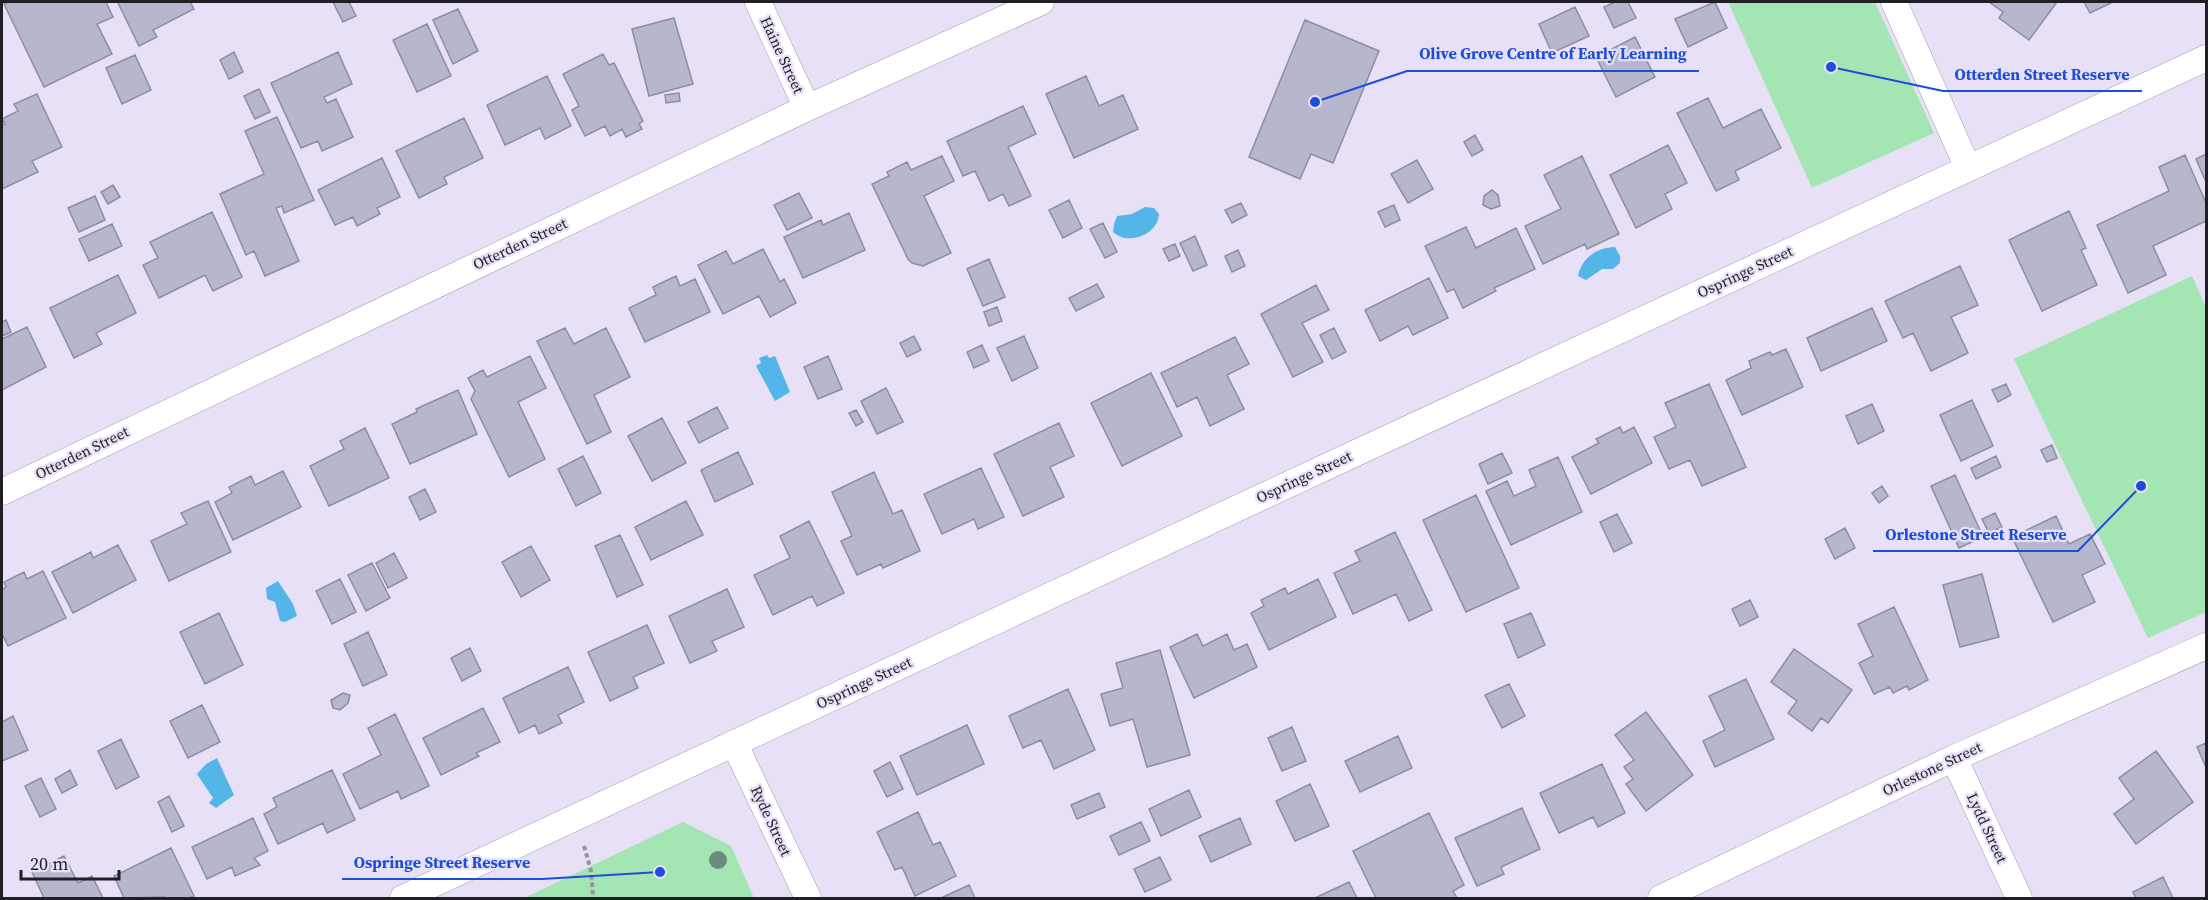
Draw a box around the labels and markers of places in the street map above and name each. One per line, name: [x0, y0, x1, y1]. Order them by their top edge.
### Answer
callout: Olive Grove Centre of Early Learning: [1407, 37, 1699, 71]
callout: Otterden Street Reserve: [1943, 57, 2142, 91]
callout: Orlestone Street Reserve: [1873, 517, 2078, 551]
callout: Ospringe Street Reserve: [342, 845, 542, 879]

